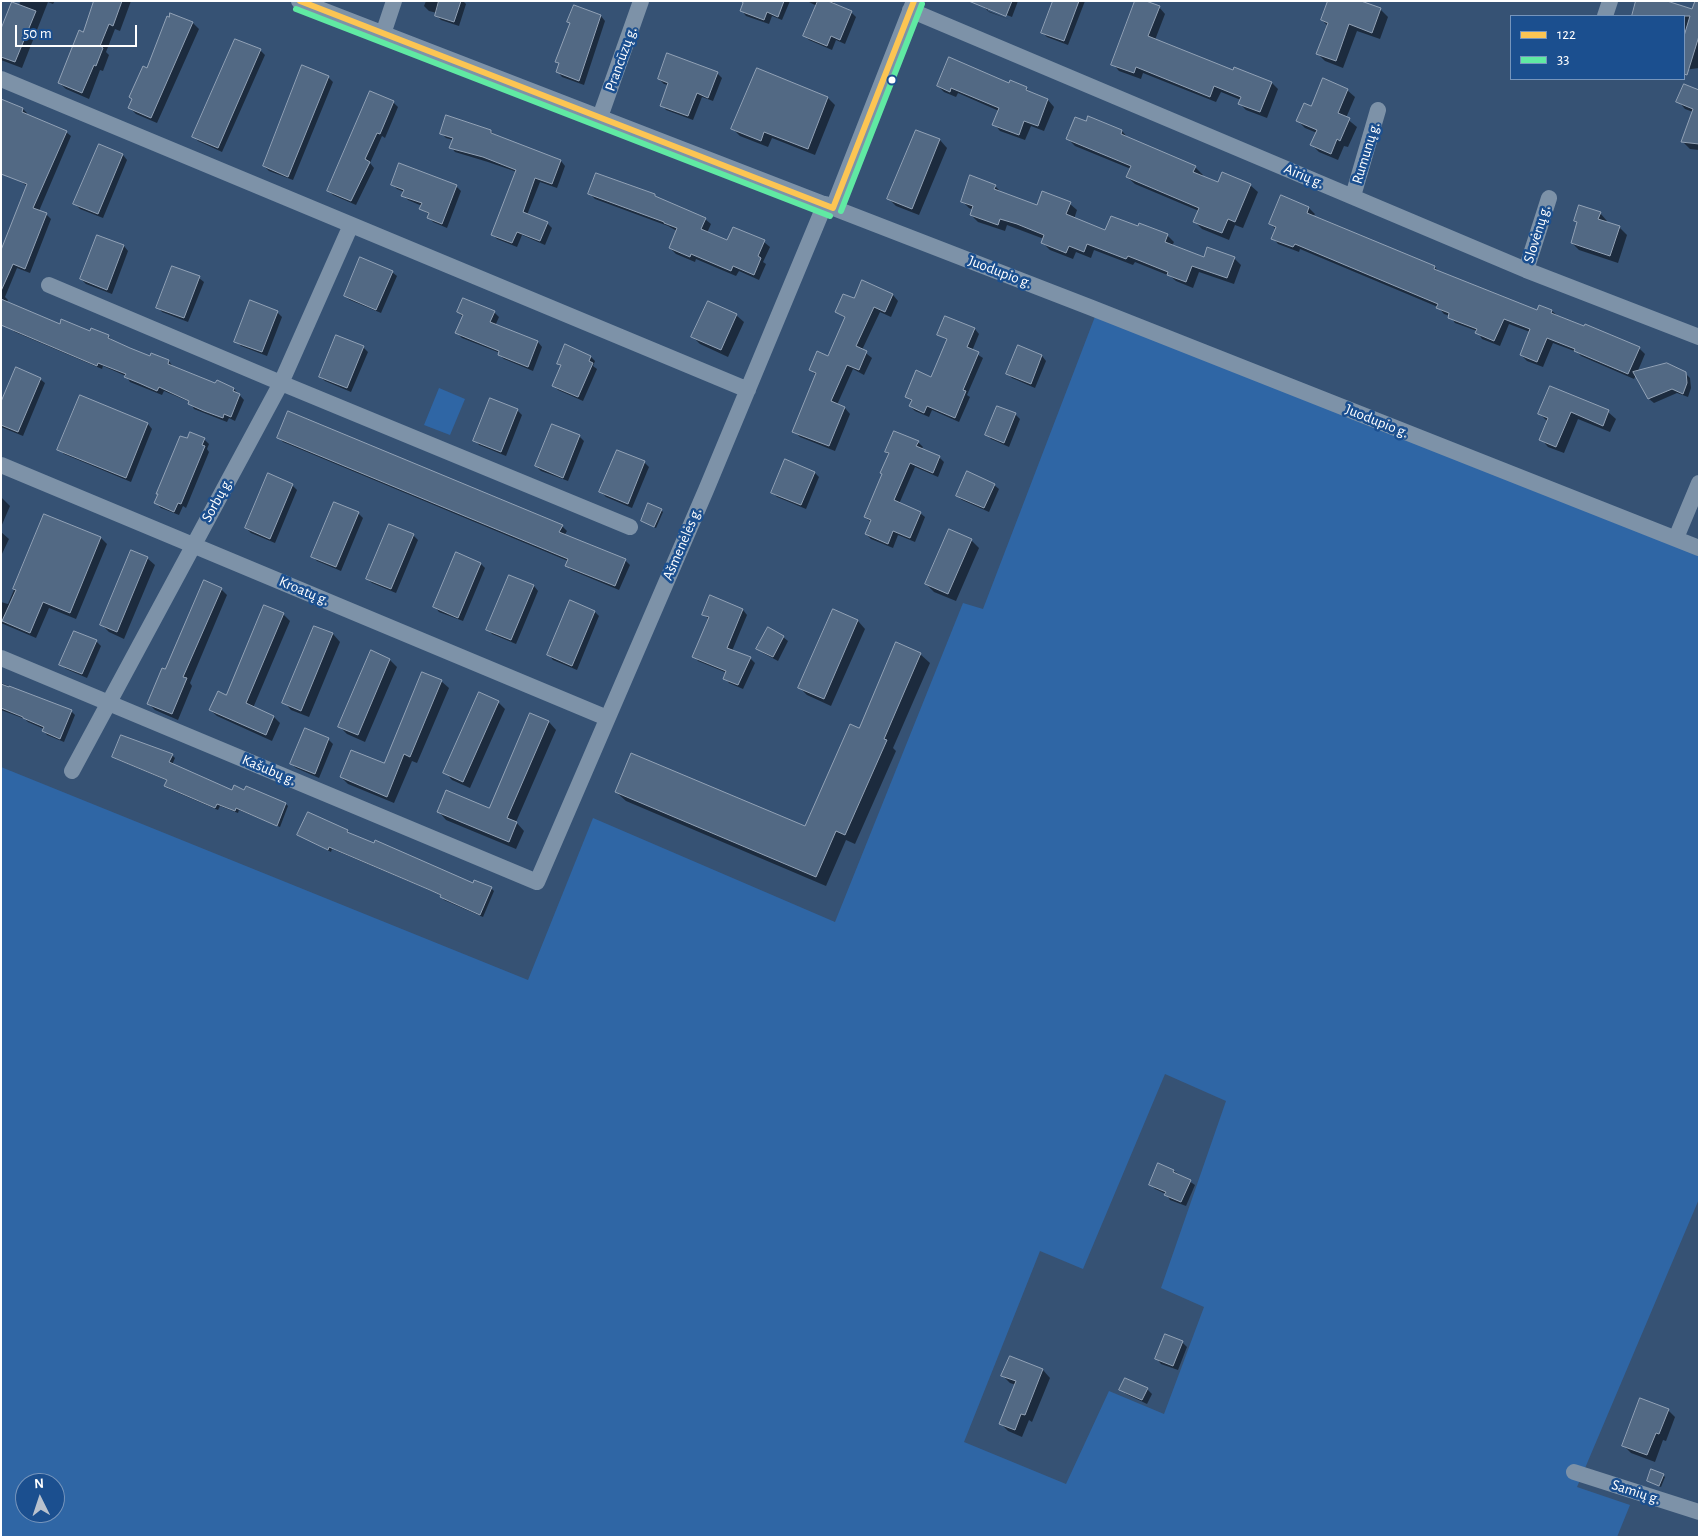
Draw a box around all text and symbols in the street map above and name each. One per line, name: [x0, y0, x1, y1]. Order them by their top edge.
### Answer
scale bar: [18, 15, 140, 47]
legend: [1510, 15, 1685, 80]
street label: Prancūzų g.: [601, 24, 641, 94]
text: 50 m: [23, 26, 52, 41]
text: 122: [1557, 27, 1576, 42]
text: 33: [1557, 52, 1569, 67]
unlabelled marker: [887, 75, 897, 85]
street label: Rumunų g.: [1348, 120, 1384, 186]
street label: Airių g.: [1281, 160, 1327, 192]
street label: Slovėnų g.: [1520, 203, 1554, 265]
street label: Juodupio g.: [966, 252, 1034, 292]
street label: Juodupio g.: [1343, 400, 1411, 442]
street label: Sorbų g.: [198, 475, 236, 525]
street label: Ašmenėlės g.: [659, 505, 705, 583]
street label: Kroatų g.: [276, 572, 332, 610]
street label: Kašubų g.: [239, 751, 299, 789]
north arrow: [15, 1473, 65, 1523]
street label: Samių g.: [1609, 1476, 1663, 1508]
text: N: [34, 1477, 44, 1491]

